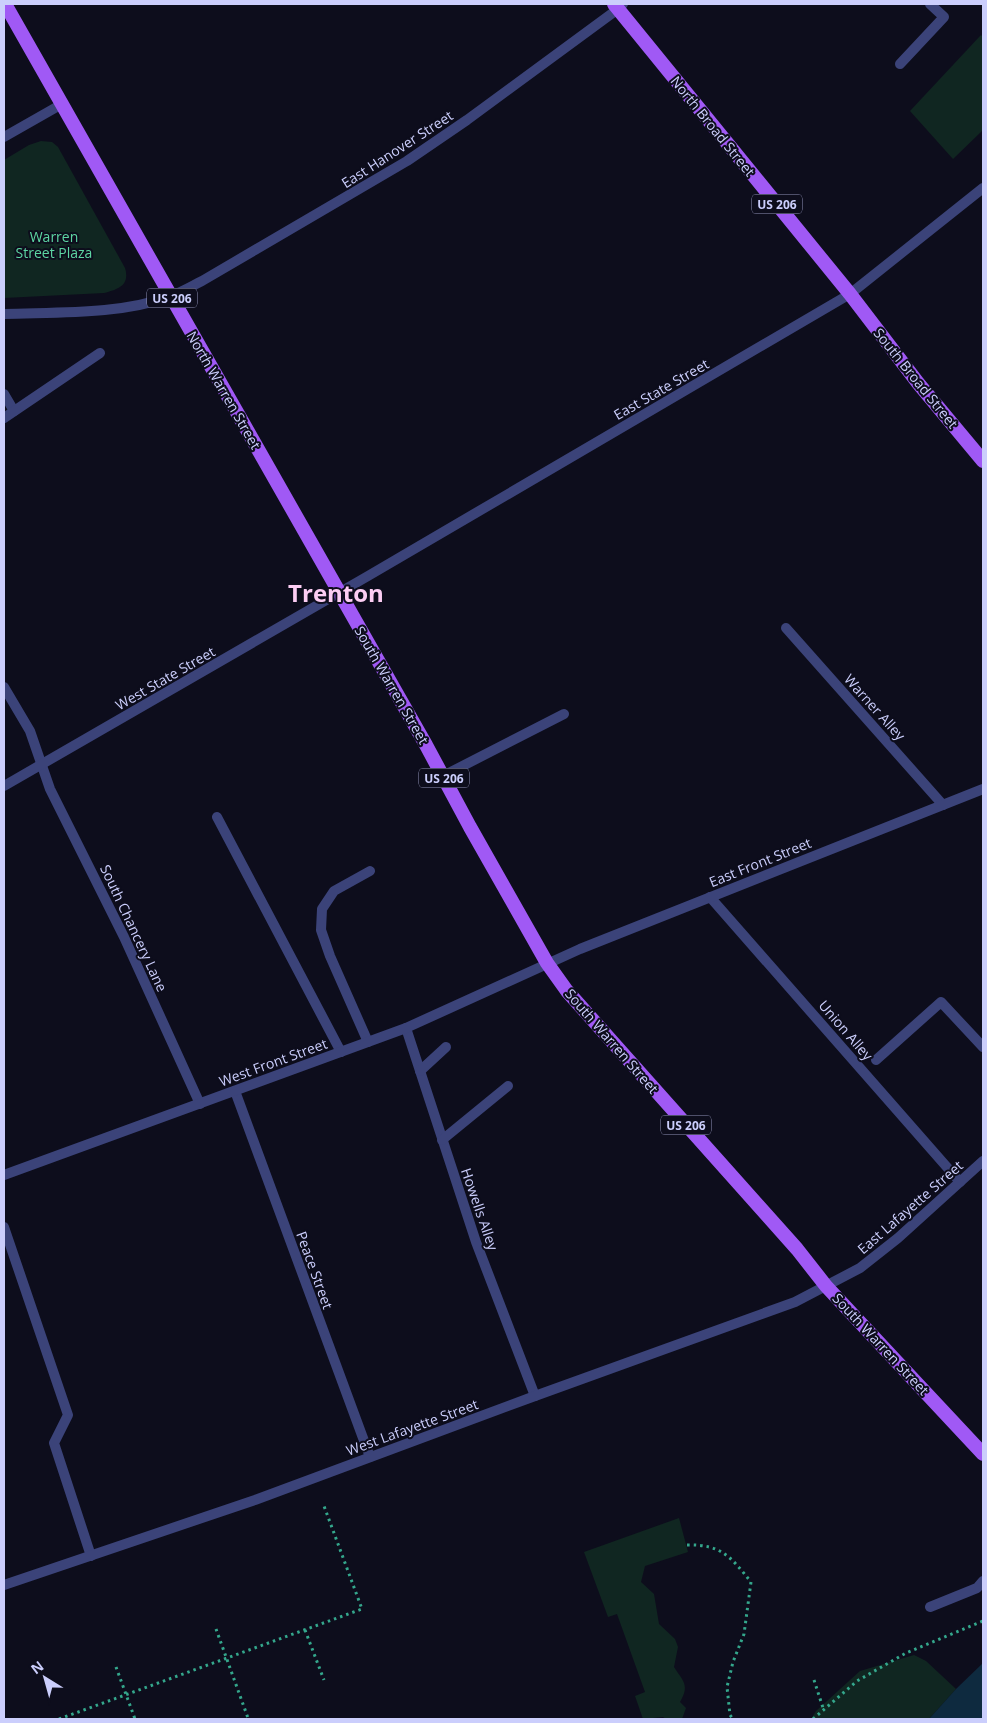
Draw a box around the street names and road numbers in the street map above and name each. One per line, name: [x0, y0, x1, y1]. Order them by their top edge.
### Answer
street label: North Broad Street: [667, 72, 759, 180]
street label: East Hanover Street: [338, 106, 456, 192]
road number: US 206: [752, 194, 802, 213]
road number: US 206: [147, 288, 197, 308]
street label: South Broad Street: [870, 324, 962, 432]
street label: North Warren Street: [182, 328, 266, 452]
street label: East State Street: [610, 354, 712, 424]
street label: South Warren Street: [350, 623, 434, 747]
street label: West State Street: [112, 642, 218, 714]
street label: Warner Alley: [840, 670, 910, 745]
road number: US 206: [419, 768, 469, 788]
street label: East Front Street: [706, 833, 814, 891]
street label: South Chancery Lane: [96, 861, 172, 995]
street label: South Warren Street: [561, 984, 663, 1098]
street label: Union Alley: [815, 996, 878, 1065]
street label: West Front Street: [216, 1034, 330, 1090]
road number: US 206: [661, 1116, 711, 1134]
street label: East Lafayette Street: [853, 1156, 967, 1258]
street label: Howells Alley: [457, 1165, 503, 1253]
street label: Peace Street: [292, 1229, 338, 1311]
street label: South Warren Street: [829, 1289, 933, 1399]
street label: West Lafayette Street: [343, 1394, 481, 1460]

